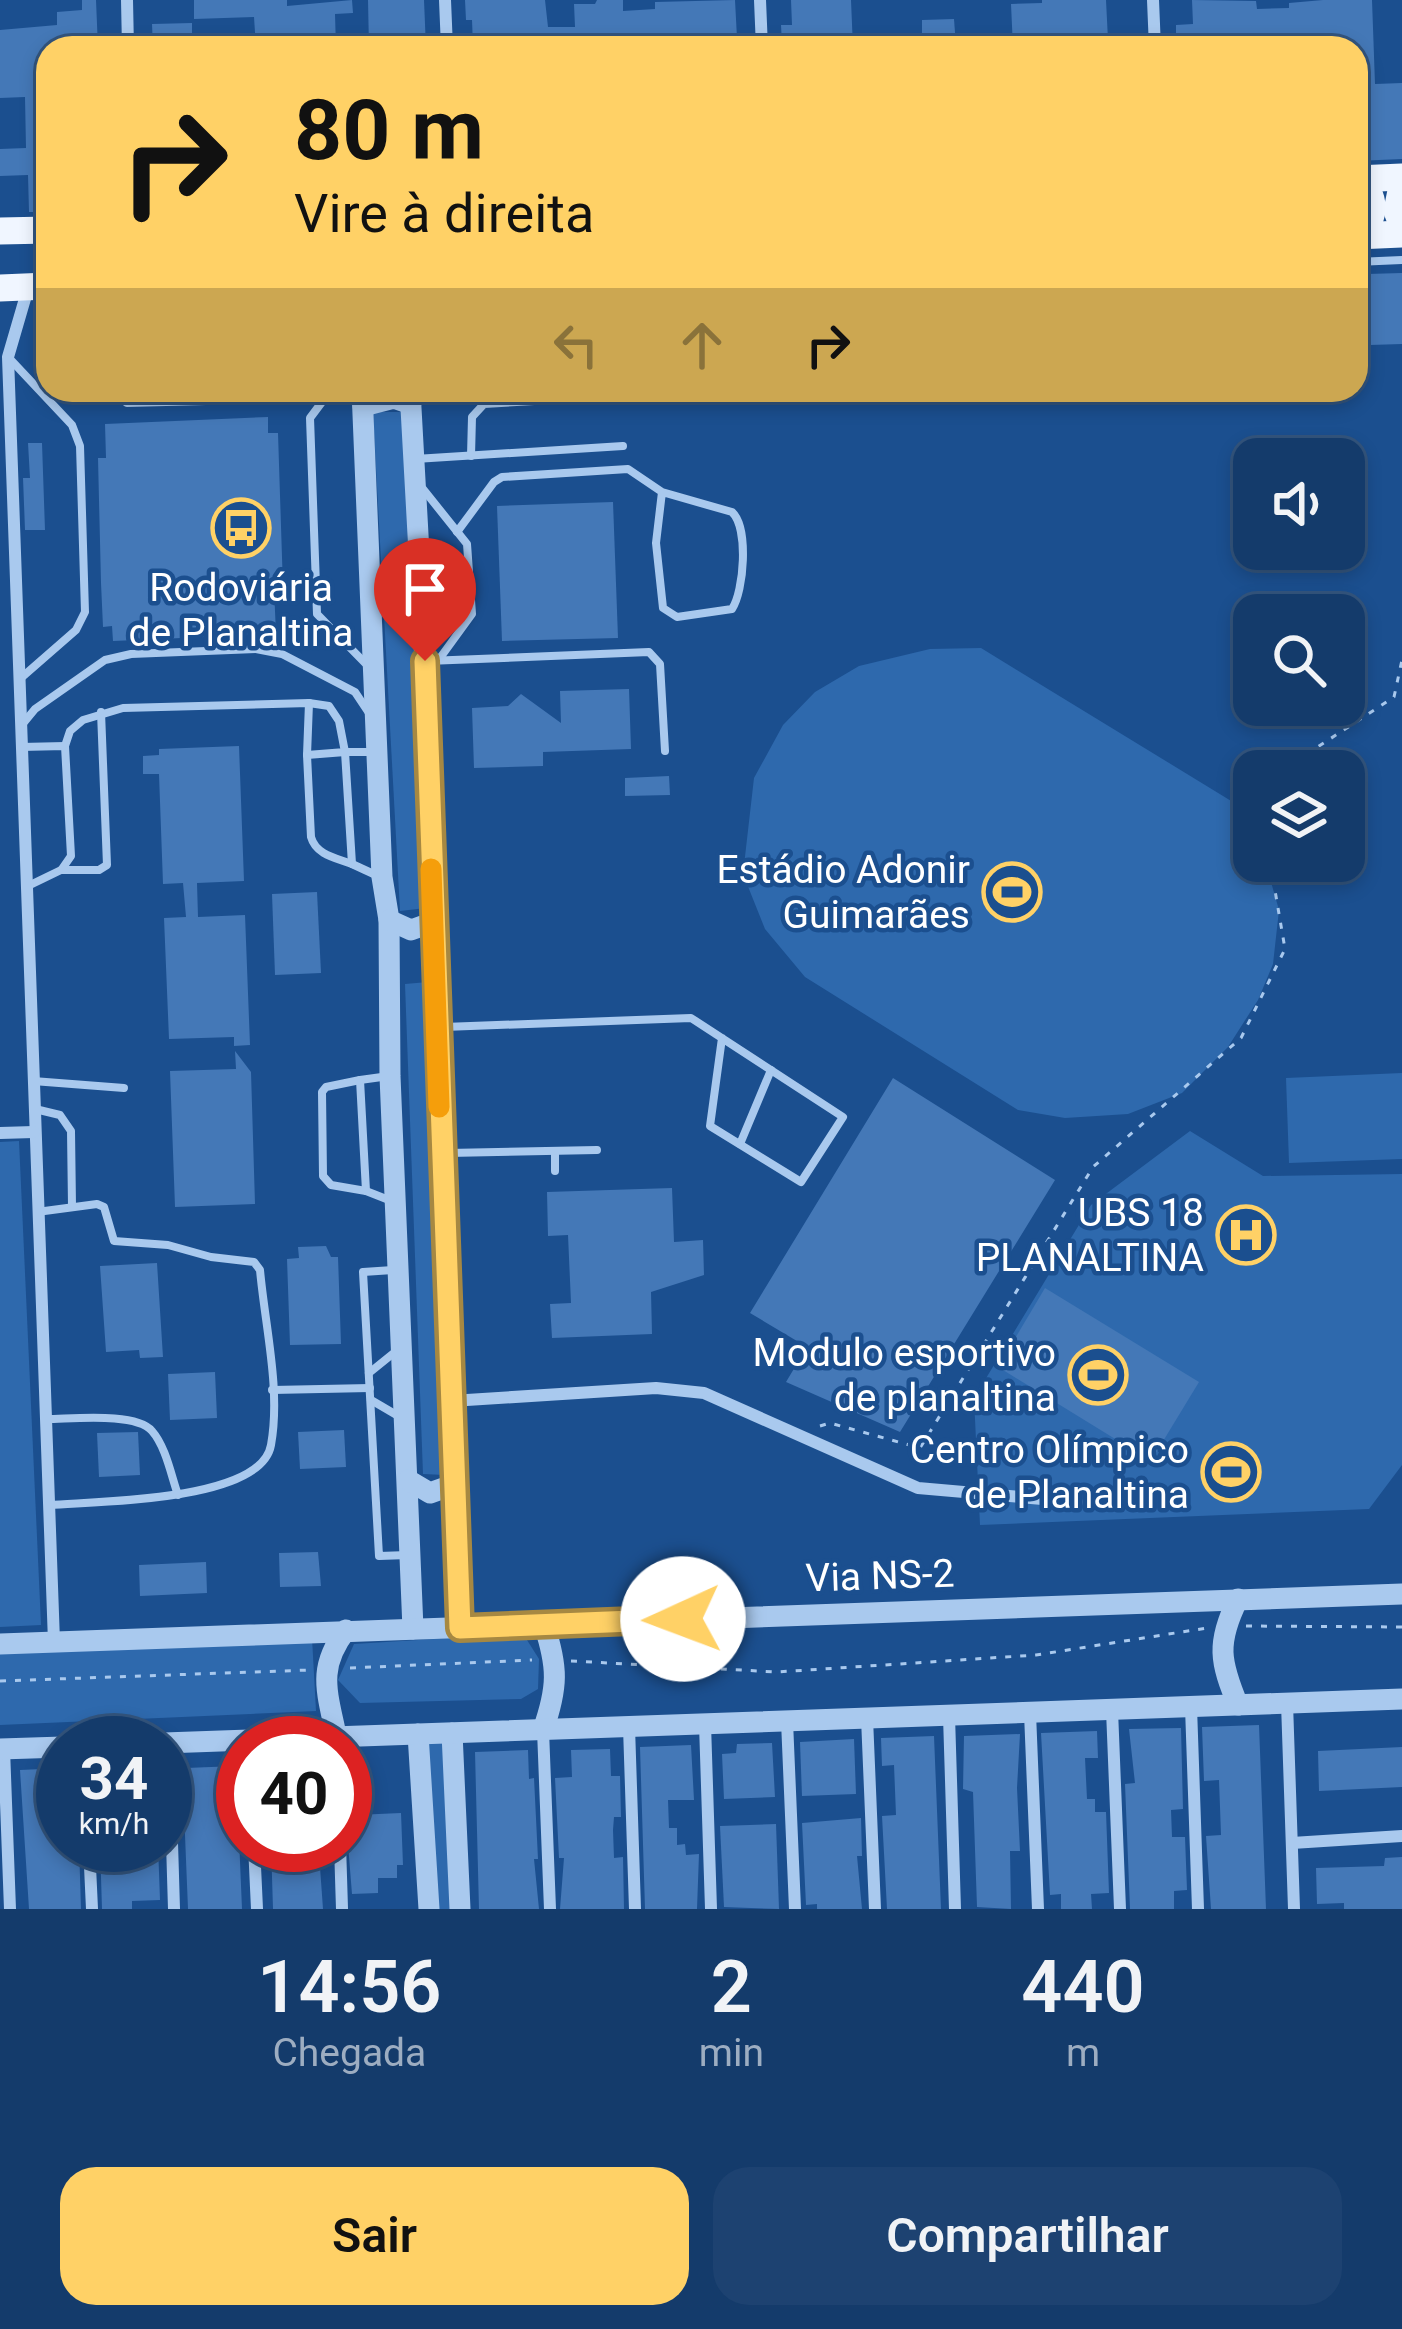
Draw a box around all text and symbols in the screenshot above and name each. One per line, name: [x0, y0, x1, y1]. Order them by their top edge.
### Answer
text: 80 m: [294, 81, 484, 180]
icon: right: [96, 84, 252, 240]
text: Vire à direita: [294, 182, 594, 245]
icon: left: [543, 312, 609, 378]
icon: ahead: [669, 312, 735, 378]
icon: right: [795, 312, 861, 378]
map controls: [1233, 438, 1365, 882]
button: sound: [1233, 438, 1365, 570]
bus stop icon: Rodoviária de Planaltina: [210, 497, 272, 559]
pin: [374, 538, 476, 661]
icon: arrive: [392, 556, 458, 622]
place label: Rodoviária de Planaltina: [129, 565, 353, 656]
button: search: [1233, 594, 1365, 726]
button: layers: [1233, 750, 1365, 882]
place label: Estádio Adonir Guimarães: [716, 847, 970, 938]
sports icon: Estádio Adonir Guimarães: [981, 861, 1043, 923]
place label: UBS 18 PLANALTINA: [976, 1190, 1204, 1281]
hospital icon: UBS 18 PLANALTINA: [1215, 1204, 1277, 1266]
place label: Modulo esportivo de planaltina: [753, 1330, 1056, 1421]
sports icon: Modulo esportivo de planaltina: [1067, 1344, 1129, 1406]
place label: Centro Olímpico de Planaltina: [910, 1427, 1189, 1518]
sports icon: Centro Olímpico de Planaltina: [1200, 1441, 1262, 1503]
street label: Via NS-2: [805, 1550, 955, 1602]
position arrow: [620, 1556, 746, 1682]
speed limit sign: 40: [216, 1716, 372, 1872]
text: 34: [80, 1743, 148, 1814]
text: km/h: [79, 1806, 149, 1841]
text: 14:56: [257, 1945, 441, 2030]
text: 2: [711, 1945, 752, 2030]
text: 440: [1021, 1945, 1145, 2030]
text: Chegada: [272, 2030, 426, 2076]
text: min: [699, 2030, 764, 2076]
text: m: [1066, 2030, 1100, 2076]
button: Sair: [60, 2167, 689, 2305]
button: Compartilhar: [713, 2167, 1342, 2305]

